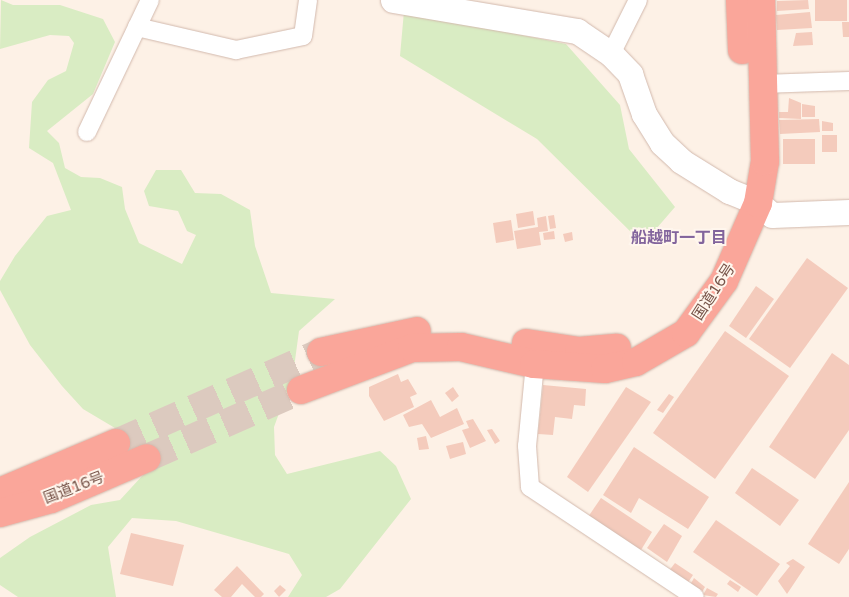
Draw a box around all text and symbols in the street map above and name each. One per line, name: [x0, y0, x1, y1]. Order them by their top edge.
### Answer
district label: 船越町一丁目: [631, 228, 727, 248]
street label: 国道16号: [689, 260, 739, 324]
street label: 国道16号: [41, 468, 107, 508]

